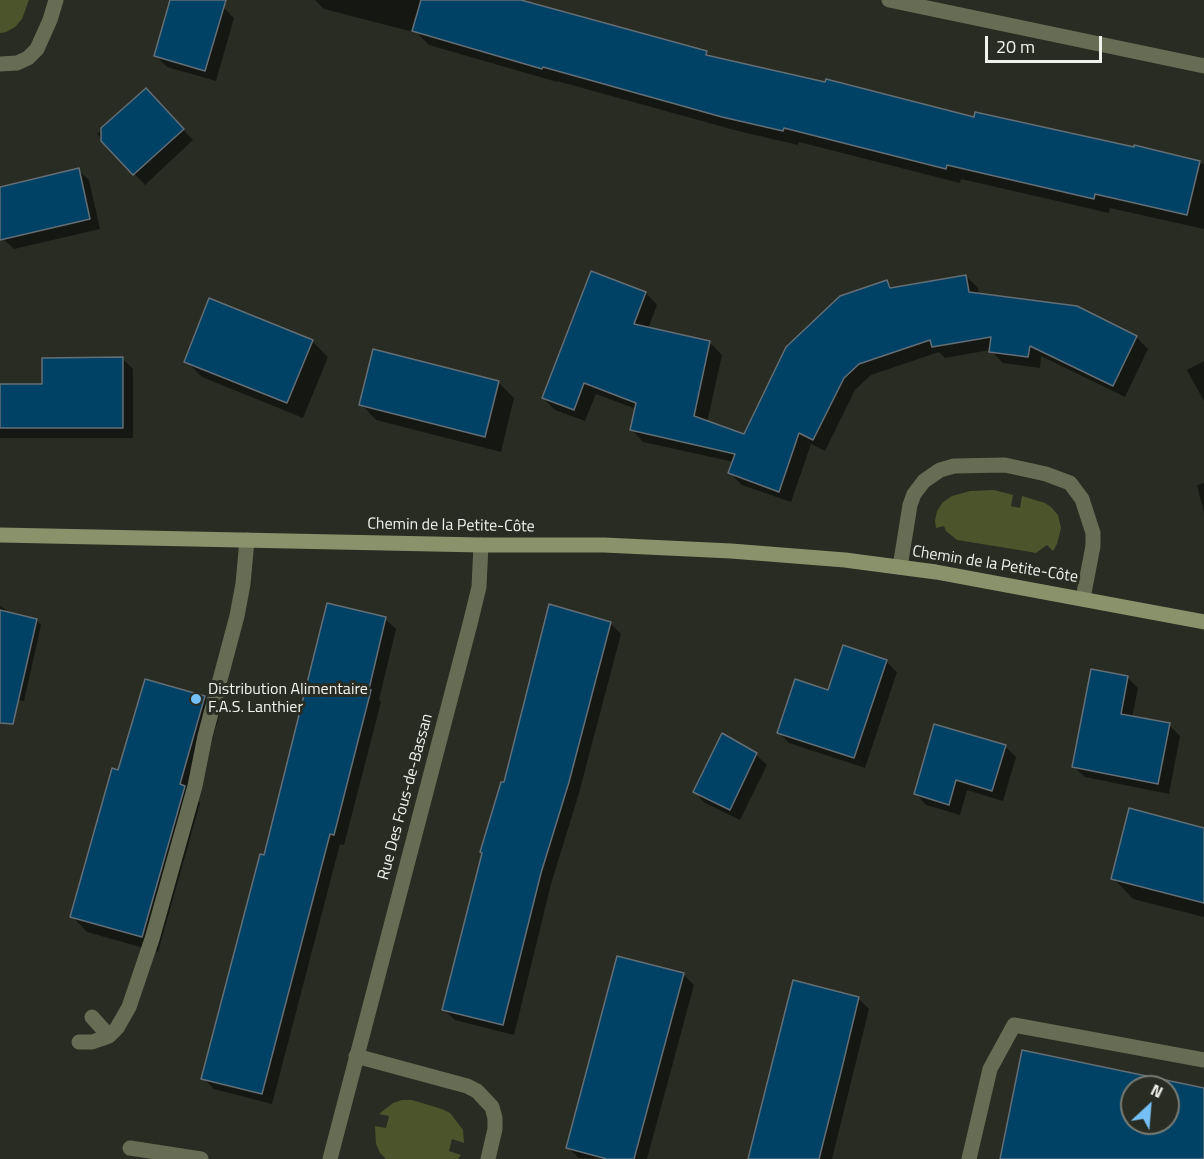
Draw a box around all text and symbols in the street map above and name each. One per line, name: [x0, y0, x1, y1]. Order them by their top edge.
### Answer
scale bar: [988, 24, 1105, 62]
text: 20 m: [996, 33, 1035, 60]
street label: Chemin de la Petite-Côte: [367, 515, 535, 537]
street label: Chemin de la Petite-Côte: [911, 542, 1079, 588]
place label: Distribution Alimentaire F.A.S. Lanthier: [208, 680, 368, 718]
marker: Distribution Alimentaire F.A.S. Lanthier: [189, 692, 203, 706]
street label: Rue Des Fous-de-Bassan: [375, 712, 437, 882]
north arrow: [1120, 1075, 1180, 1135]
text: N: [1147, 1077, 1167, 1104]

